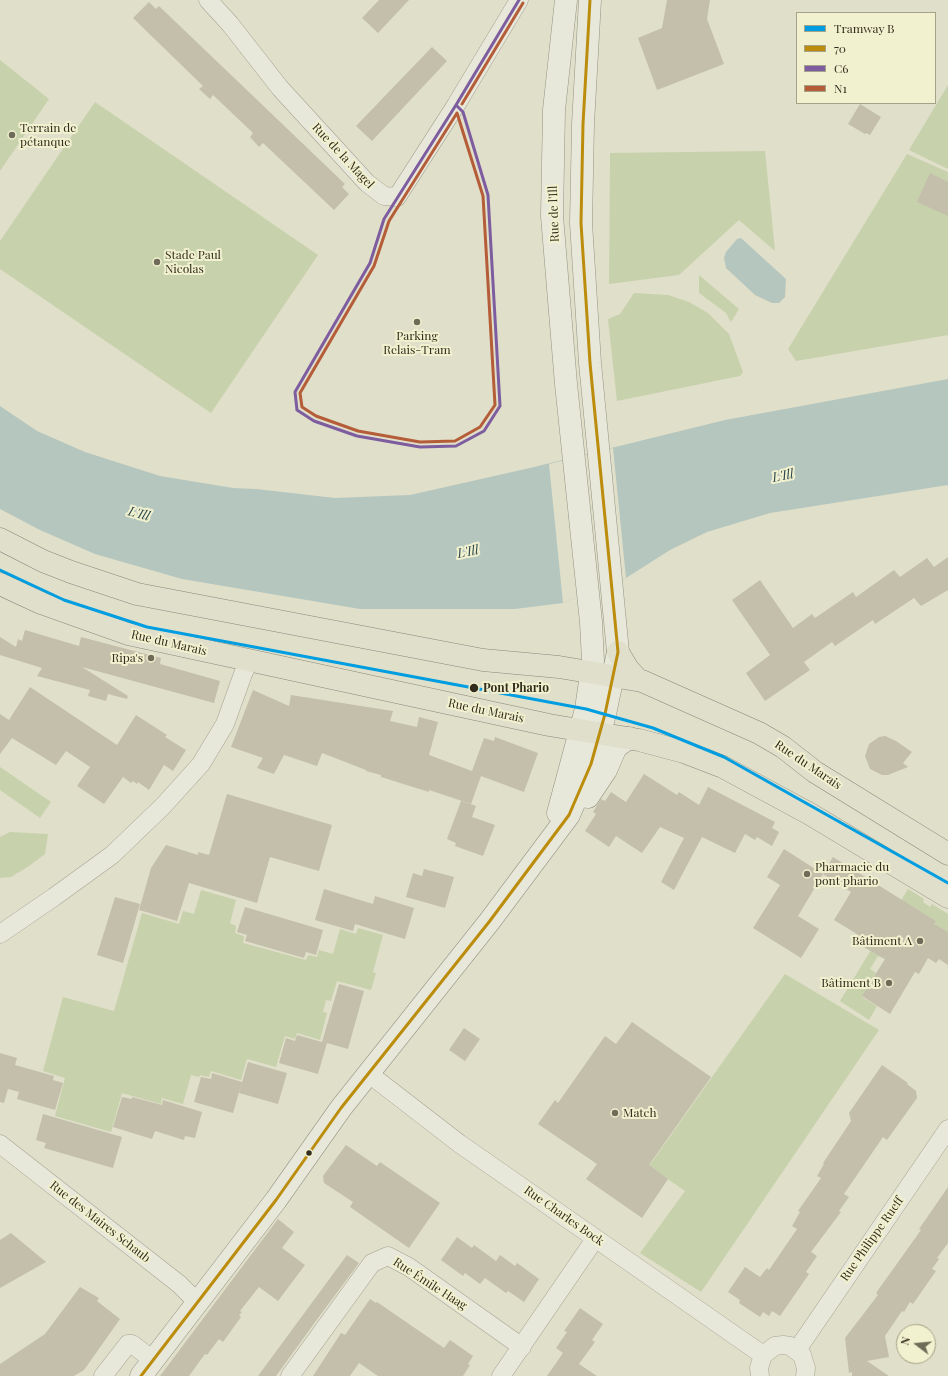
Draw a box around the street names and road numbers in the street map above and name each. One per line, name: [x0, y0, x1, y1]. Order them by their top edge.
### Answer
street label: Rue de la Magel: [309, 120, 377, 192]
street label: Rue de l'Ill: [546, 186, 562, 242]
street label: Rue du Marais: [130, 627, 208, 659]
street label: Rue du Marais: [447, 696, 525, 726]
street label: Rue du Marais: [772, 737, 844, 793]
street label: Rue des Maires Schaub: [47, 1178, 153, 1266]
street label: Rue Charles Bock: [521, 1183, 607, 1249]
street label: Rue Philippe Rueff: [837, 1194, 907, 1284]
street label: Rue Émile Haag: [390, 1255, 470, 1313]

